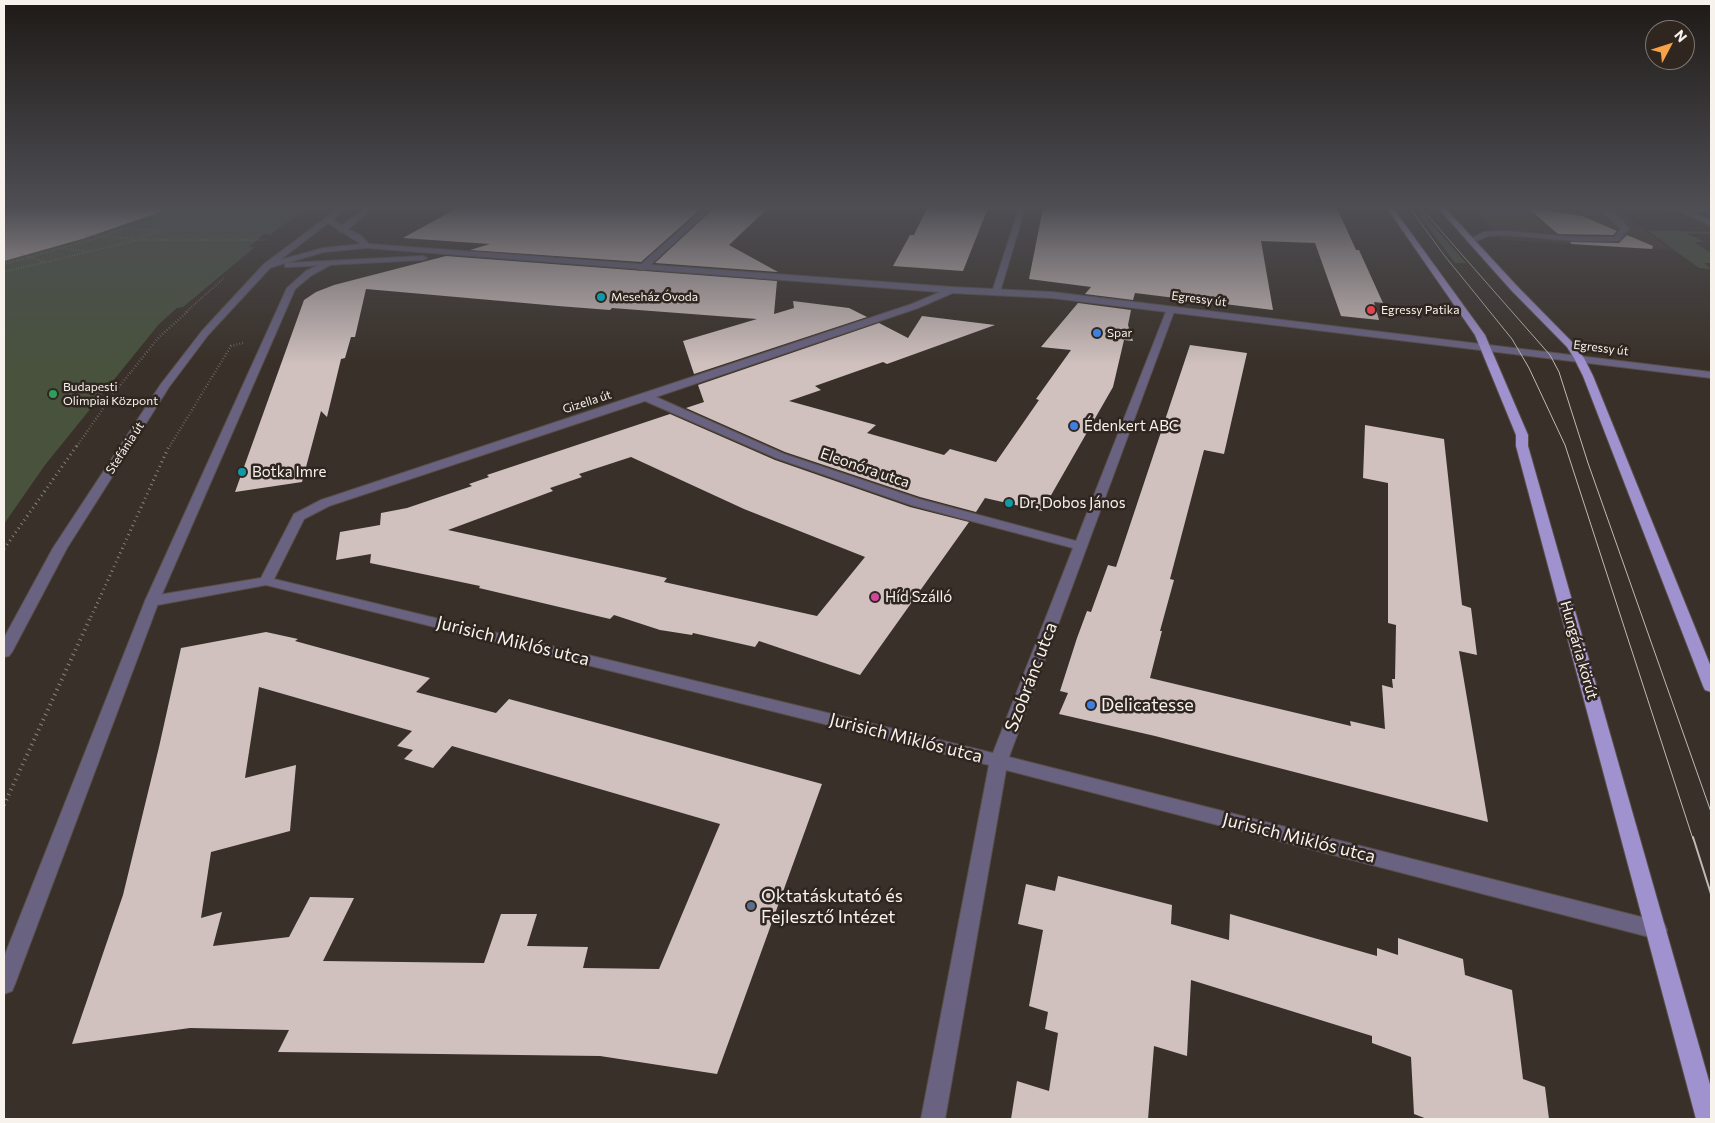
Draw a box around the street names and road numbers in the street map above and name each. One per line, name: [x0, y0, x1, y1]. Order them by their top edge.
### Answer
street label: Egressy út: [1171, 288, 1227, 310]
street label: Egressy út: [1573, 337, 1629, 359]
street label: Gizella út: [561, 387, 613, 417]
street label: Stefánia út: [103, 419, 147, 477]
street label: Eleonóra utca: [818, 444, 912, 492]
street label: Hungária körút: [1556, 599, 1602, 701]
street label: Jurisich Miklós utca: [434, 612, 592, 670]
street label: Szobránc utca: [1000, 619, 1062, 735]
street label: Jurisich Miklós utca: [827, 709, 985, 767]
street label: Jurisich Miklós utca: [1220, 809, 1378, 867]

